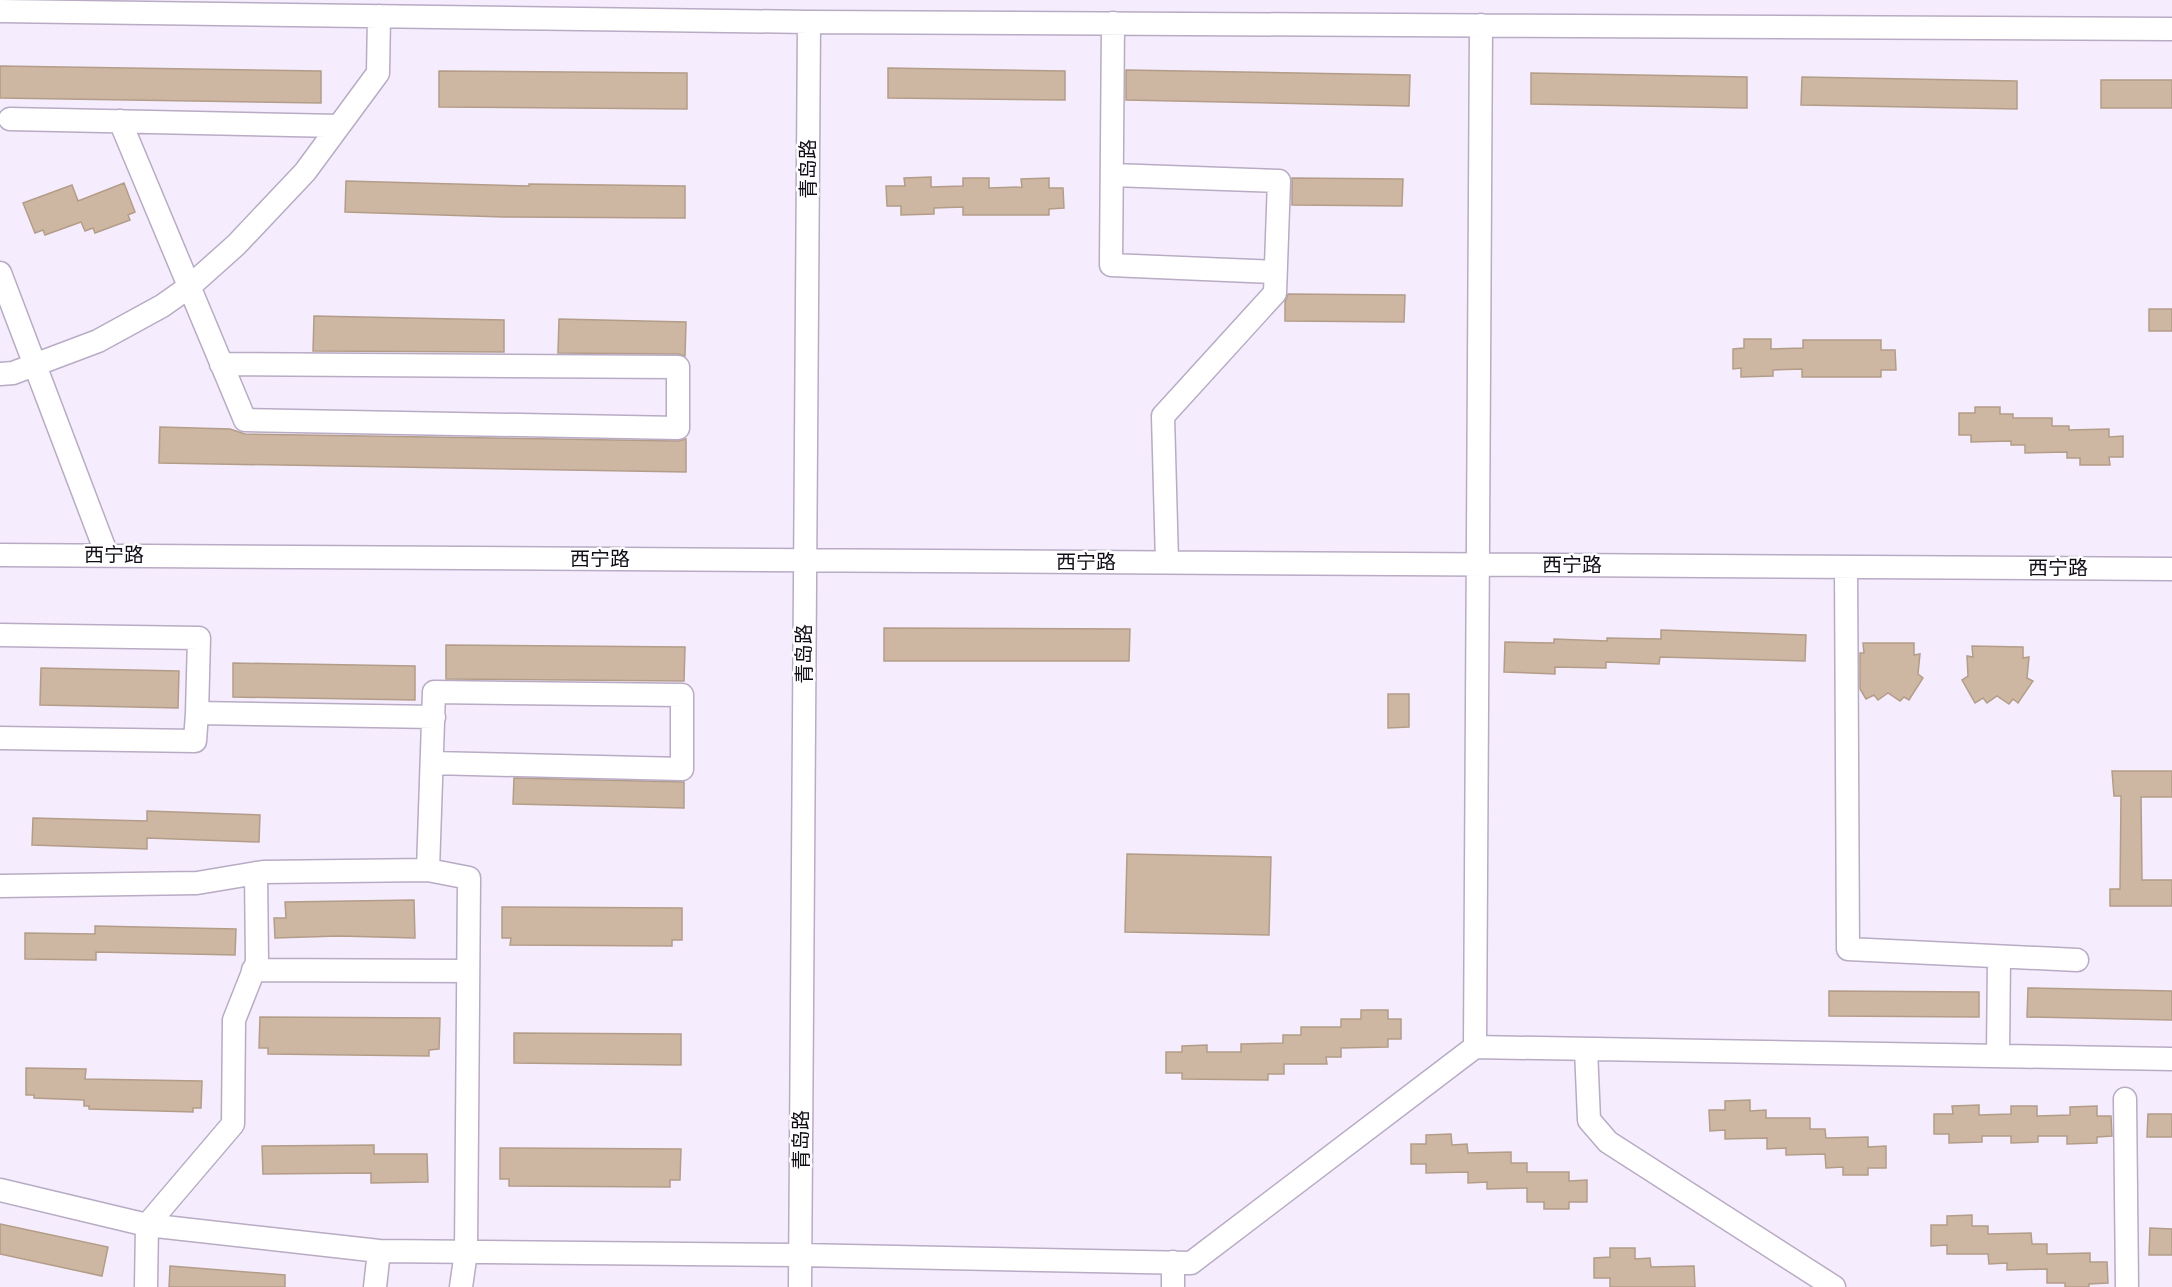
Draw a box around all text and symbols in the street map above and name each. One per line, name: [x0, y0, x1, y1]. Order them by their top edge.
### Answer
street label: 青岛路: [797, 139, 820, 199]
street label: 西宁路: [84, 544, 144, 567]
street label: 西宁路: [570, 548, 630, 571]
street label: 西宁路: [1056, 551, 1116, 574]
street label: 西宁路: [1542, 554, 1602, 577]
street label: 西宁路: [2028, 557, 2088, 580]
street label: 青岛路: [793, 624, 816, 684]
street label: 青岛路: [790, 1110, 813, 1170]

